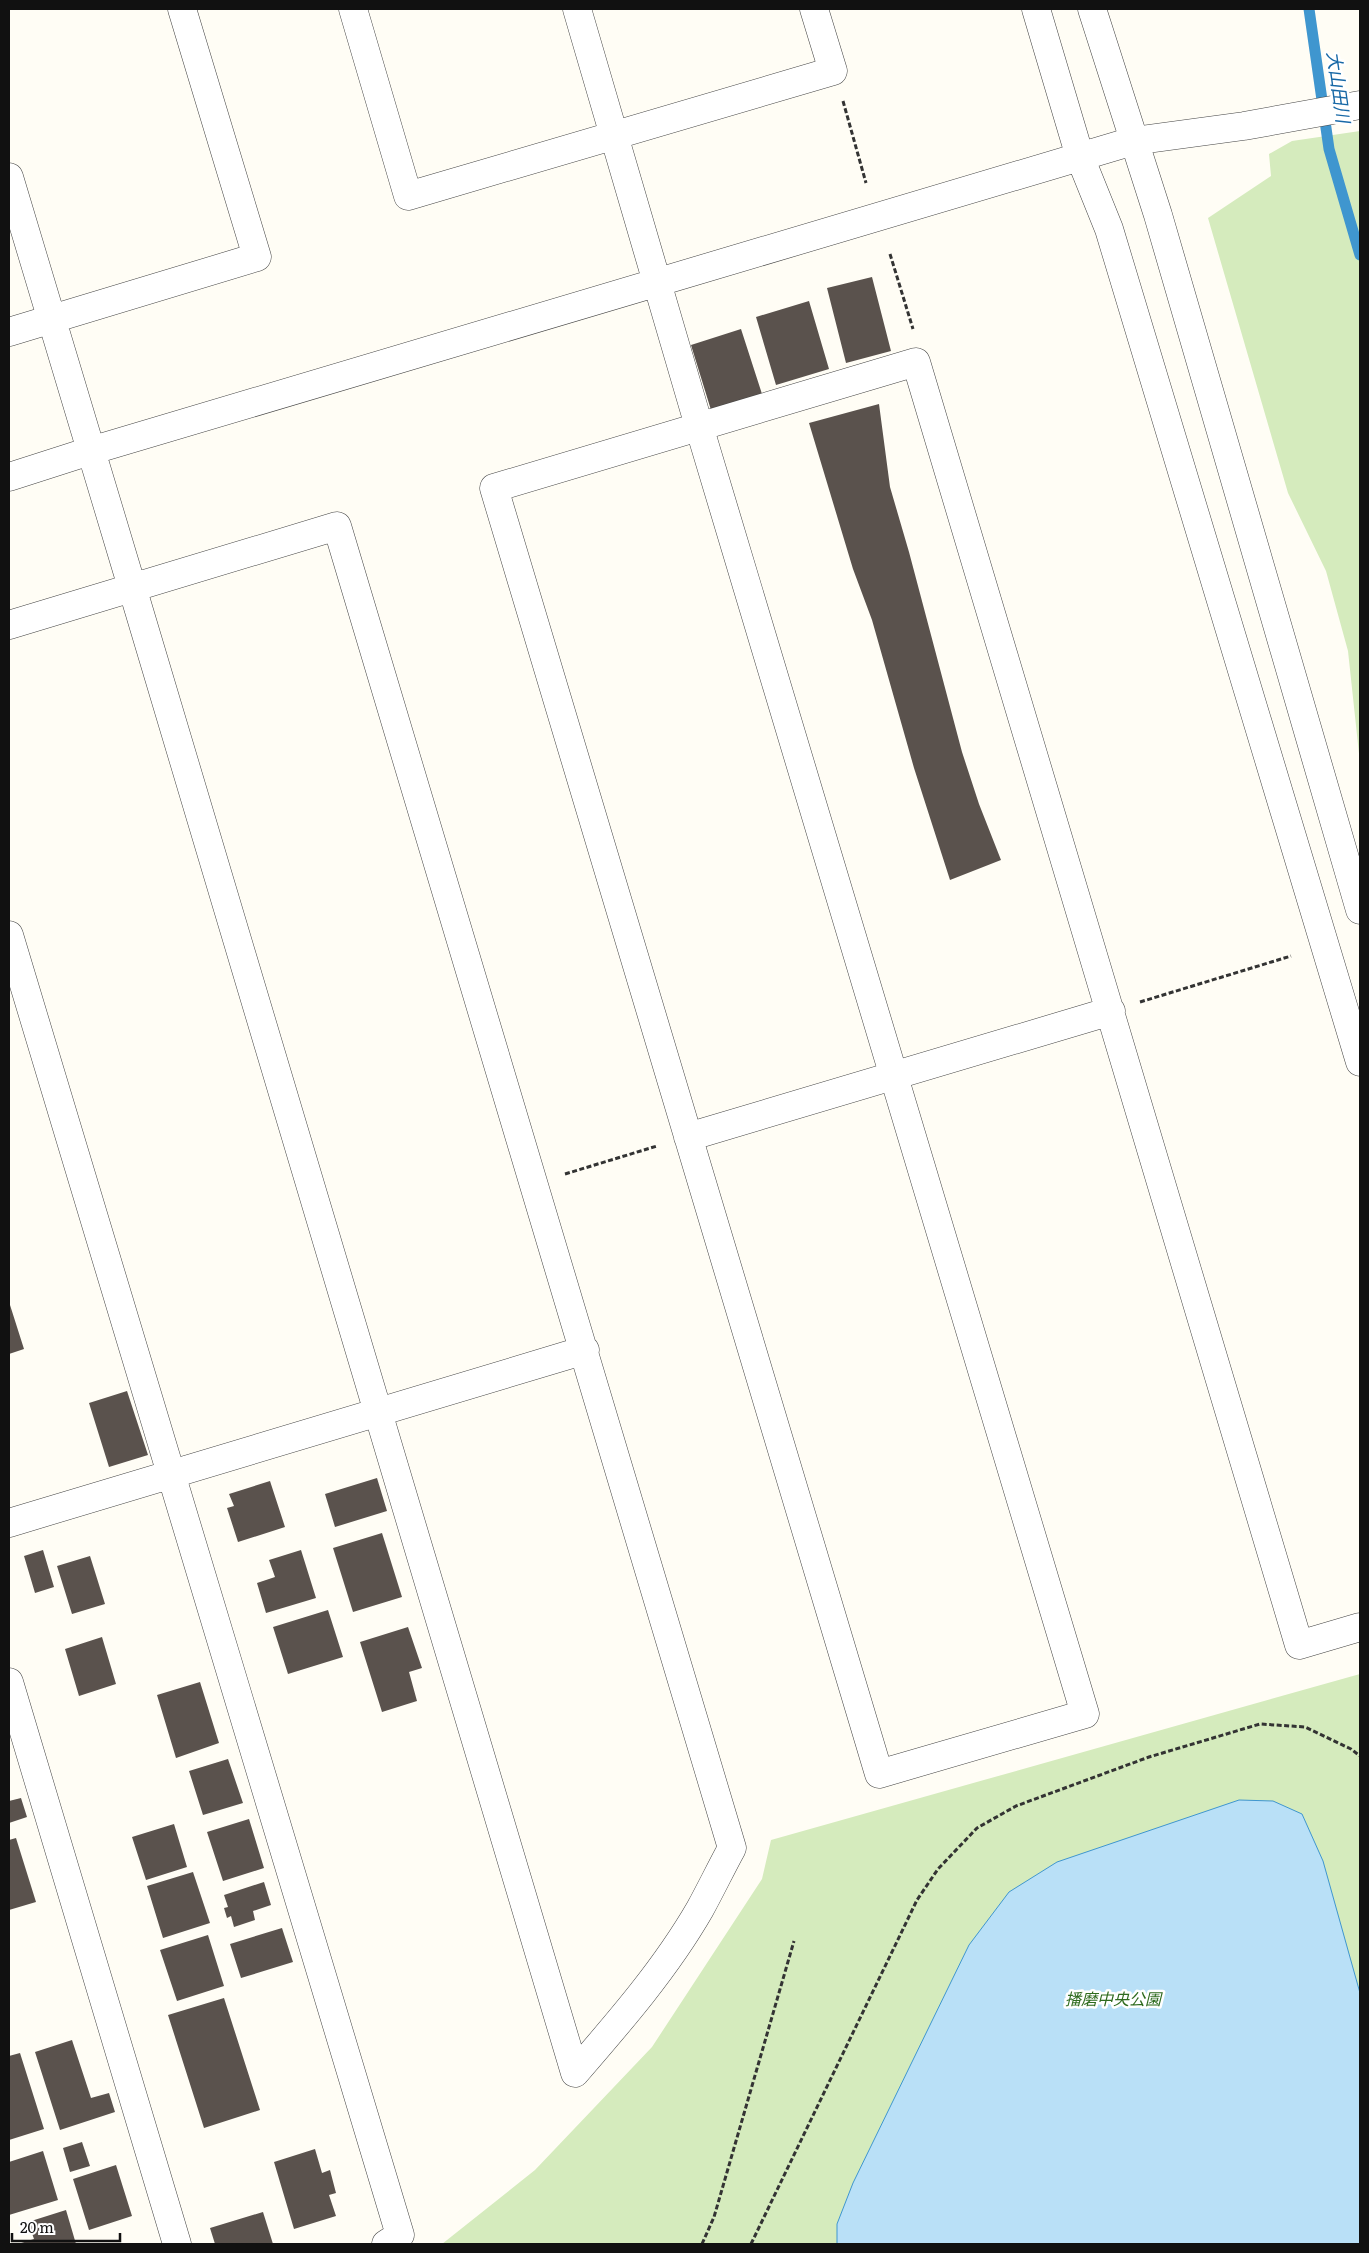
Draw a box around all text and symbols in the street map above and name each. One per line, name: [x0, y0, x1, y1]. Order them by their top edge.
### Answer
water label: 大山田川: [1321, 49, 1358, 126]
park label: 播磨中央公園: [1065, 1986, 1163, 2010]
scale bar: [12, 2210, 120, 2242]
text: 20 m: [20, 2215, 54, 2238]

